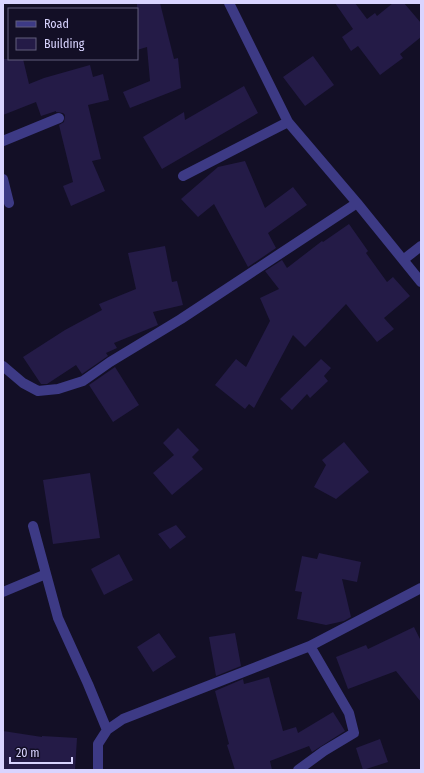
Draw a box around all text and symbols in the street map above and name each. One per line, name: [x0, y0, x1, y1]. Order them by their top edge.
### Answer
legend: [8, 8, 138, 60]
text: Road: [44, 17, 69, 31]
text: Building: [44, 37, 85, 51]
scale bar: [10, 739, 72, 765]
text: 20 m: [16, 746, 40, 760]

